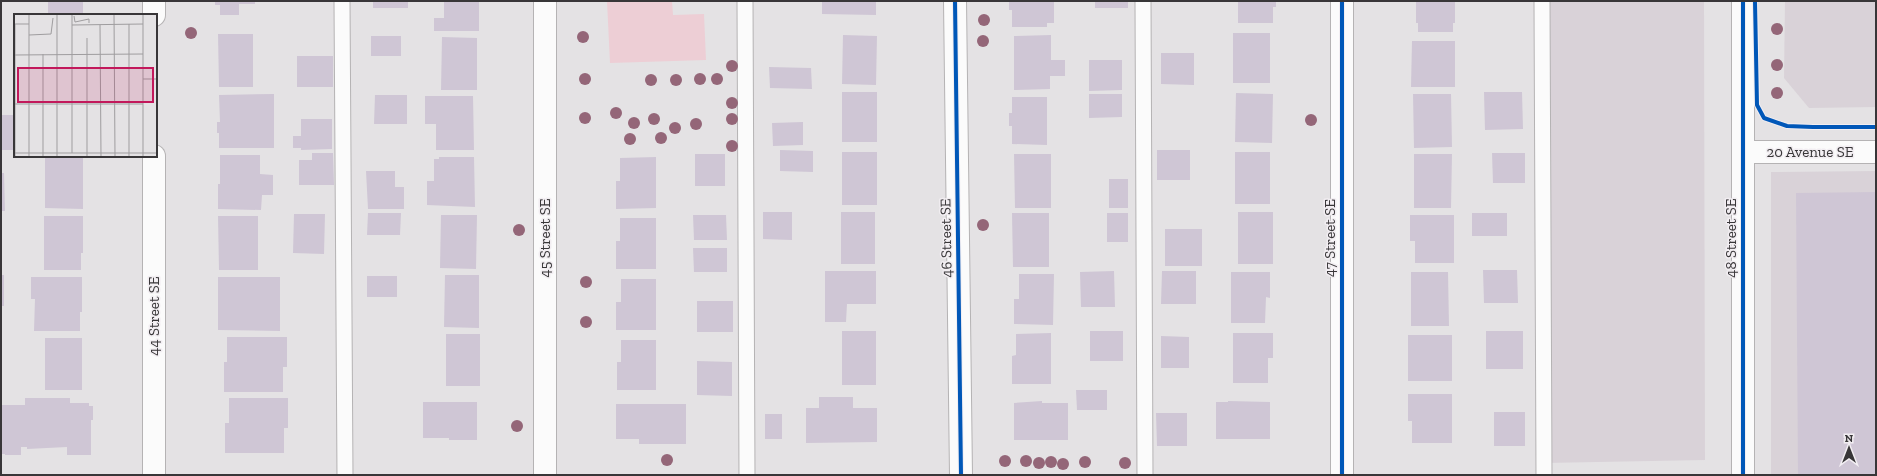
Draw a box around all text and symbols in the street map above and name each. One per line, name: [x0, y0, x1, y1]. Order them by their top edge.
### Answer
inset map: [14, 14, 157, 157]
street label: 20 Avenue SE: [1766, 143, 1854, 161]
street label: 45 Street SE: [536, 198, 554, 277]
street label: 46 Street SE: [936, 198, 956, 278]
street label: 48 Street SE: [1722, 198, 1740, 278]
street label: 47 Street SE: [1321, 199, 1339, 277]
street label: 44 Street SE: [145, 276, 163, 356]
north arrow: [1829, 428, 1869, 468]
text: N: [1845, 432, 1854, 445]

